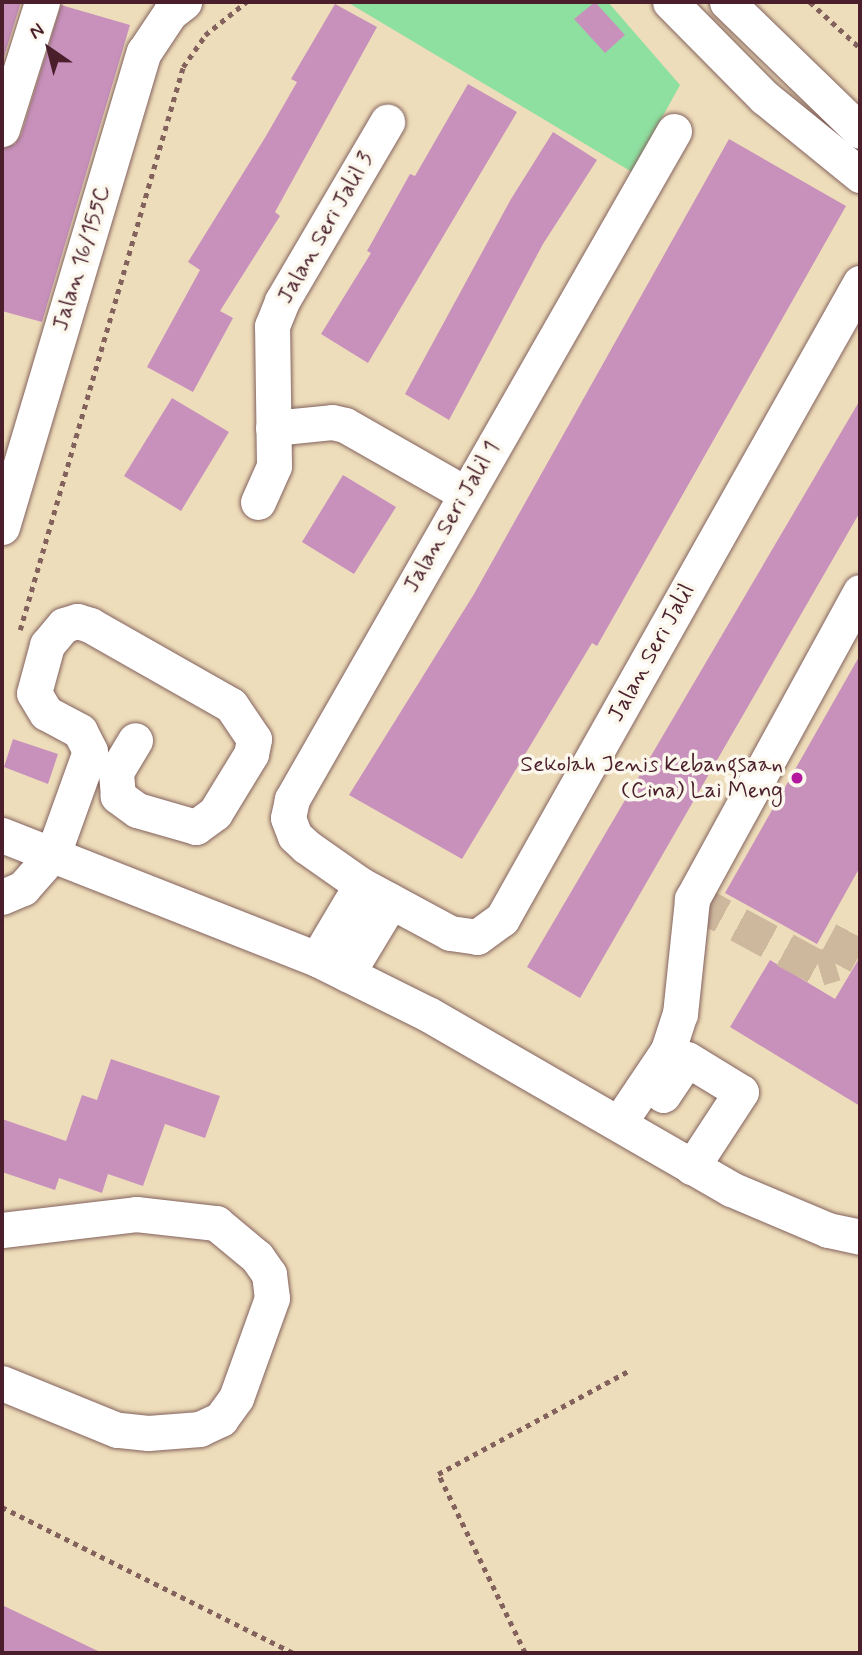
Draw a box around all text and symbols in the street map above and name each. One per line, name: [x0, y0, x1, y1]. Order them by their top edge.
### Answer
north arrow: [14, 14, 84, 84]
text: N: [24, 18, 49, 45]
street label: Jalan Seri Jalil 3: [271, 147, 381, 309]
street label: Jalan 16/155C: [47, 182, 117, 334]
street label: Jalan Seri Jalil 1: [397, 436, 507, 598]
street label: Jalan Seri Jalil: [602, 578, 702, 728]
place label: Sekolah Jenis Kebangsaan (Cina) Lai Meng: [509, 751, 783, 805]
marker: Sekolah Jenis Kebangsaan (Cina) Lai Meng: [789, 770, 805, 786]

